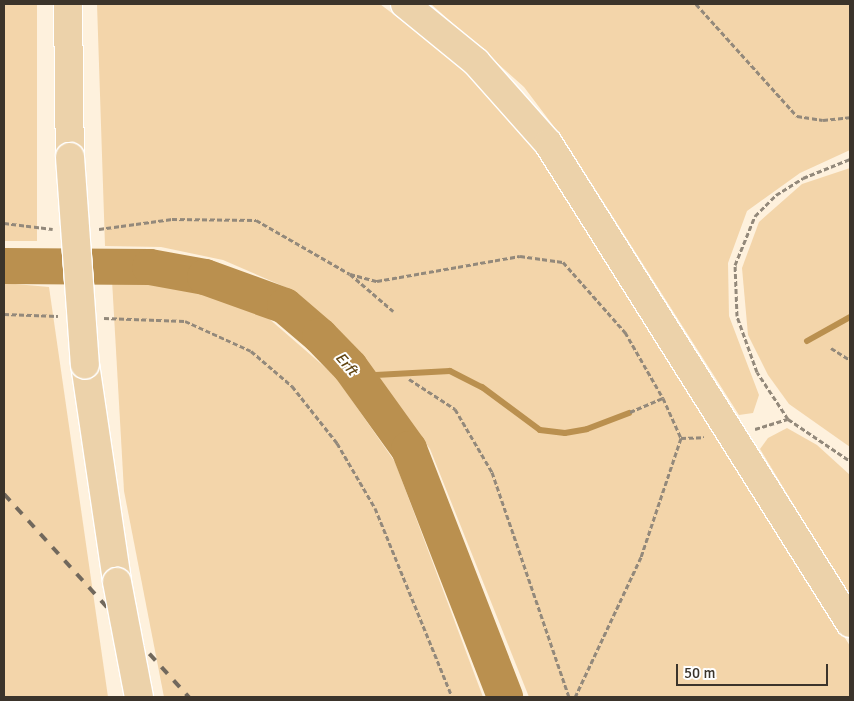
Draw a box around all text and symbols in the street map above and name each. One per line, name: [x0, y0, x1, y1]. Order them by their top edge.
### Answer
water label: Erft: [331, 349, 361, 379]
scale bar: [679, 654, 832, 686]
text: 50 m: [684, 664, 715, 682]

